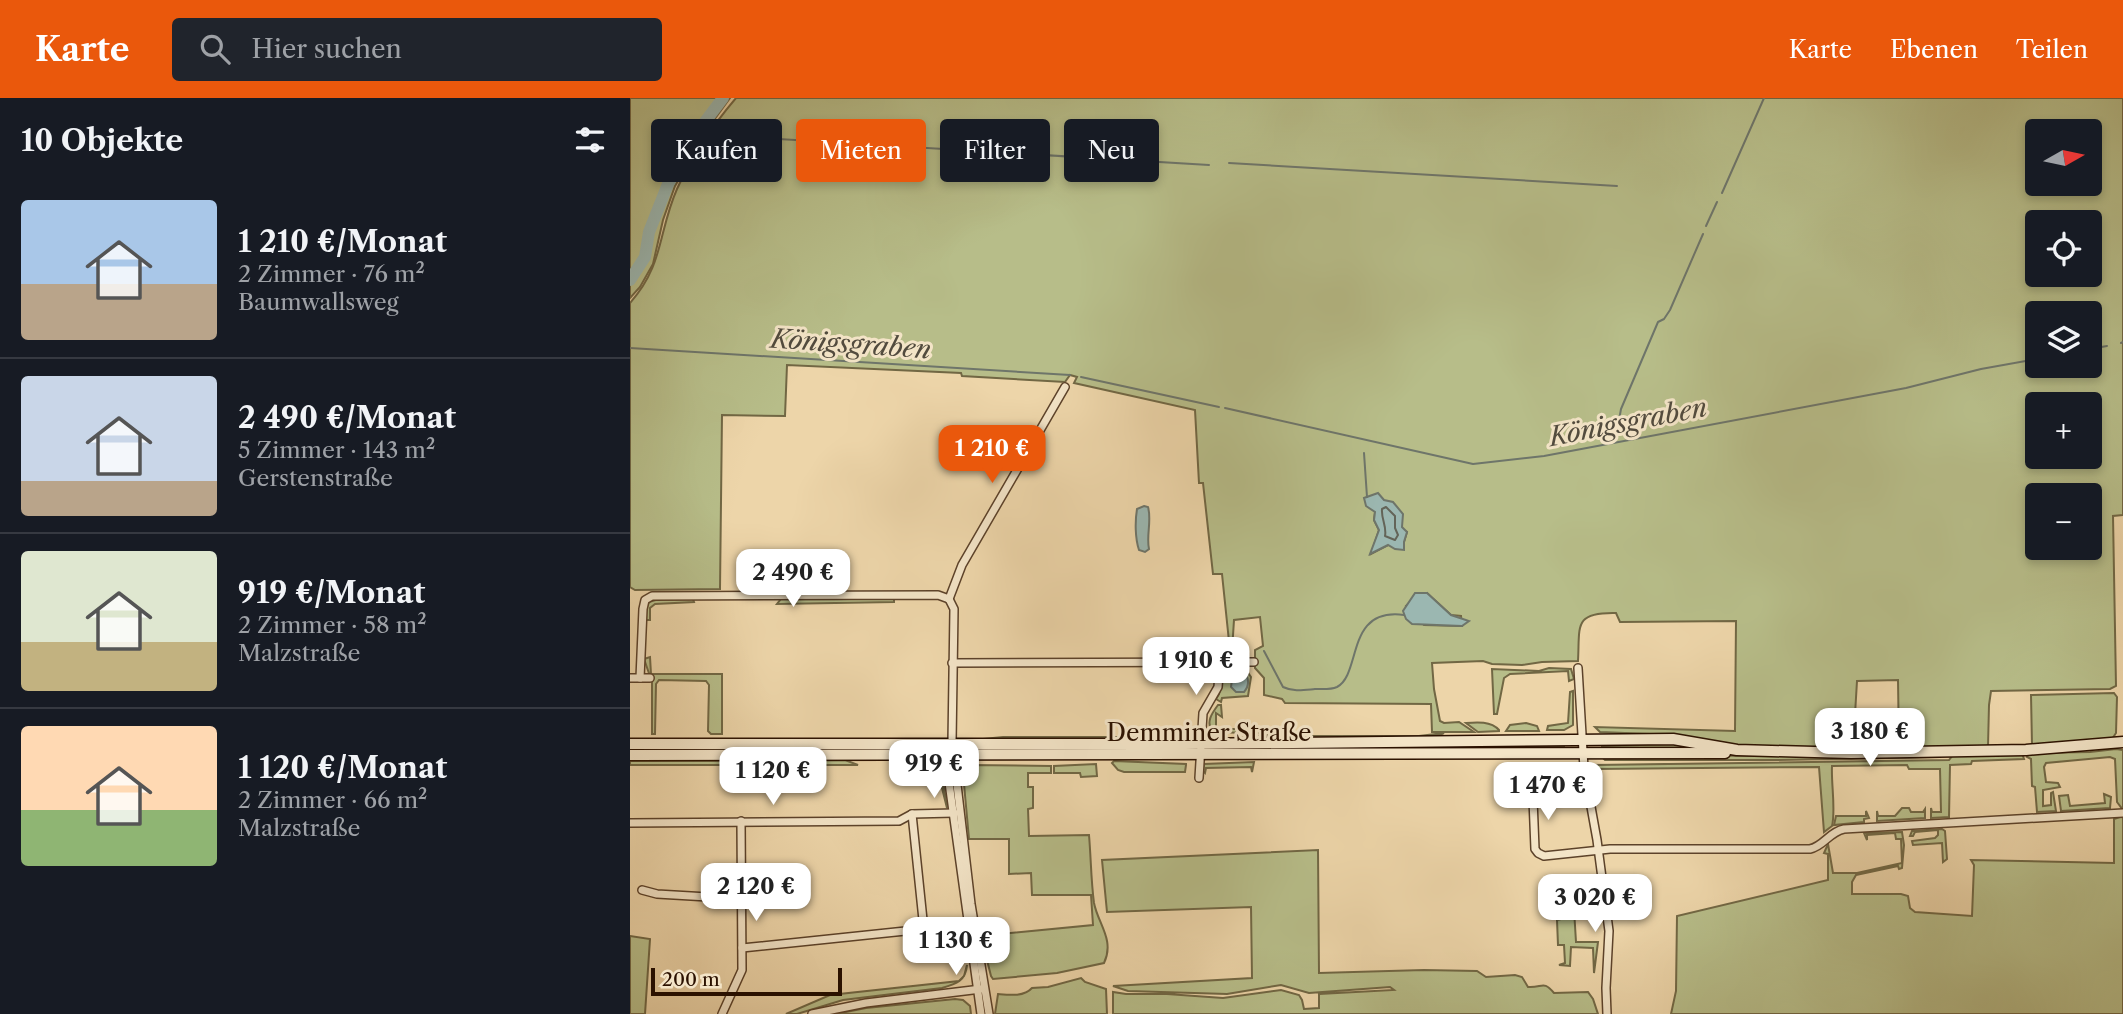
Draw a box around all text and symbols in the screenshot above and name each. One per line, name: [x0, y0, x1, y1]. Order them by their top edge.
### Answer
search box: [172, 18, 662, 81]
text: Karte: [35, 29, 130, 70]
icon: search: [196, 30, 234, 68]
text: Hier suchen: [252, 33, 402, 65]
text: Karte: [1789, 35, 1852, 64]
text: Ebenen: [1890, 35, 1978, 64]
text: Teilen: [2016, 35, 2088, 64]
chip: Kaufen: [651, 119, 782, 182]
chip: Mieten: [796, 119, 926, 182]
chip: Filter: [940, 119, 1050, 182]
chip: Neu: [1064, 119, 1159, 182]
north arrow: [2025, 119, 2102, 196]
map controls: [2025, 119, 2102, 560]
icon: filters: [571, 121, 609, 159]
text: 10 Objekte: [21, 122, 183, 159]
button: locate: [2025, 210, 2102, 287]
text: 1 210 €/Monat: [238, 223, 447, 260]
icon: home: [77, 228, 161, 312]
text: 2 Zimmer · 76 m²: [238, 260, 425, 288]
text: Baumwallsweg: [238, 288, 399, 316]
button: layers: [2025, 301, 2102, 378]
water label: Königsgraben: [768, 322, 932, 366]
water label: Königsgraben: [1544, 391, 1710, 453]
button: +: [2025, 392, 2102, 469]
text: 2 490 €/Monat: [238, 399, 456, 436]
icon: home: [77, 404, 161, 488]
pin: 1 210 €: [927, 426, 1057, 485]
text: 1 210 €: [955, 434, 1029, 462]
text: 5 Zimmer · 143 m²: [238, 436, 435, 464]
text: Gerstenstraße: [238, 464, 393, 492]
button: −: [2025, 483, 2102, 560]
pin: 2 490 €: [728, 550, 858, 609]
text: 2 490 €: [752, 558, 834, 586]
text: 919 €/Monat: [238, 574, 425, 611]
icon: home: [77, 579, 161, 663]
text: 2 Zimmer · 58 m²: [238, 611, 427, 639]
pin: 1 910 €: [1131, 638, 1261, 697]
text: Malzstraße: [238, 639, 360, 667]
text: 1 910 €: [1158, 646, 1234, 674]
pin: 3 180 €: [1805, 708, 1935, 768]
text: 3 180 €: [1831, 717, 1909, 745]
street label: Demminer Straße: [1106, 718, 1312, 747]
pin: 919 €: [885, 740, 983, 800]
pin: 1 120 €: [708, 748, 838, 807]
text: 1 120 €/Monat: [238, 749, 447, 786]
text: 919 €: [905, 749, 963, 777]
icon: home: [77, 754, 161, 838]
text: 1 120 €: [735, 756, 811, 784]
pin: 1 470 €: [1483, 762, 1613, 822]
text: 1 470 €: [1510, 771, 1586, 799]
text: 2 Zimmer · 66 m²: [238, 786, 427, 814]
text: Malzstraße: [238, 814, 360, 842]
pin: 2 120 €: [691, 864, 821, 923]
text: 2 120 €: [717, 872, 795, 900]
pin: 3 020 €: [1530, 874, 1660, 934]
text: 3 020 €: [1554, 883, 1636, 911]
pin: 1 130 €: [891, 918, 1021, 977]
text: 1 130 €: [919, 926, 993, 954]
scale bar: [651, 965, 842, 997]
text: 200 m: [662, 968, 720, 991]

